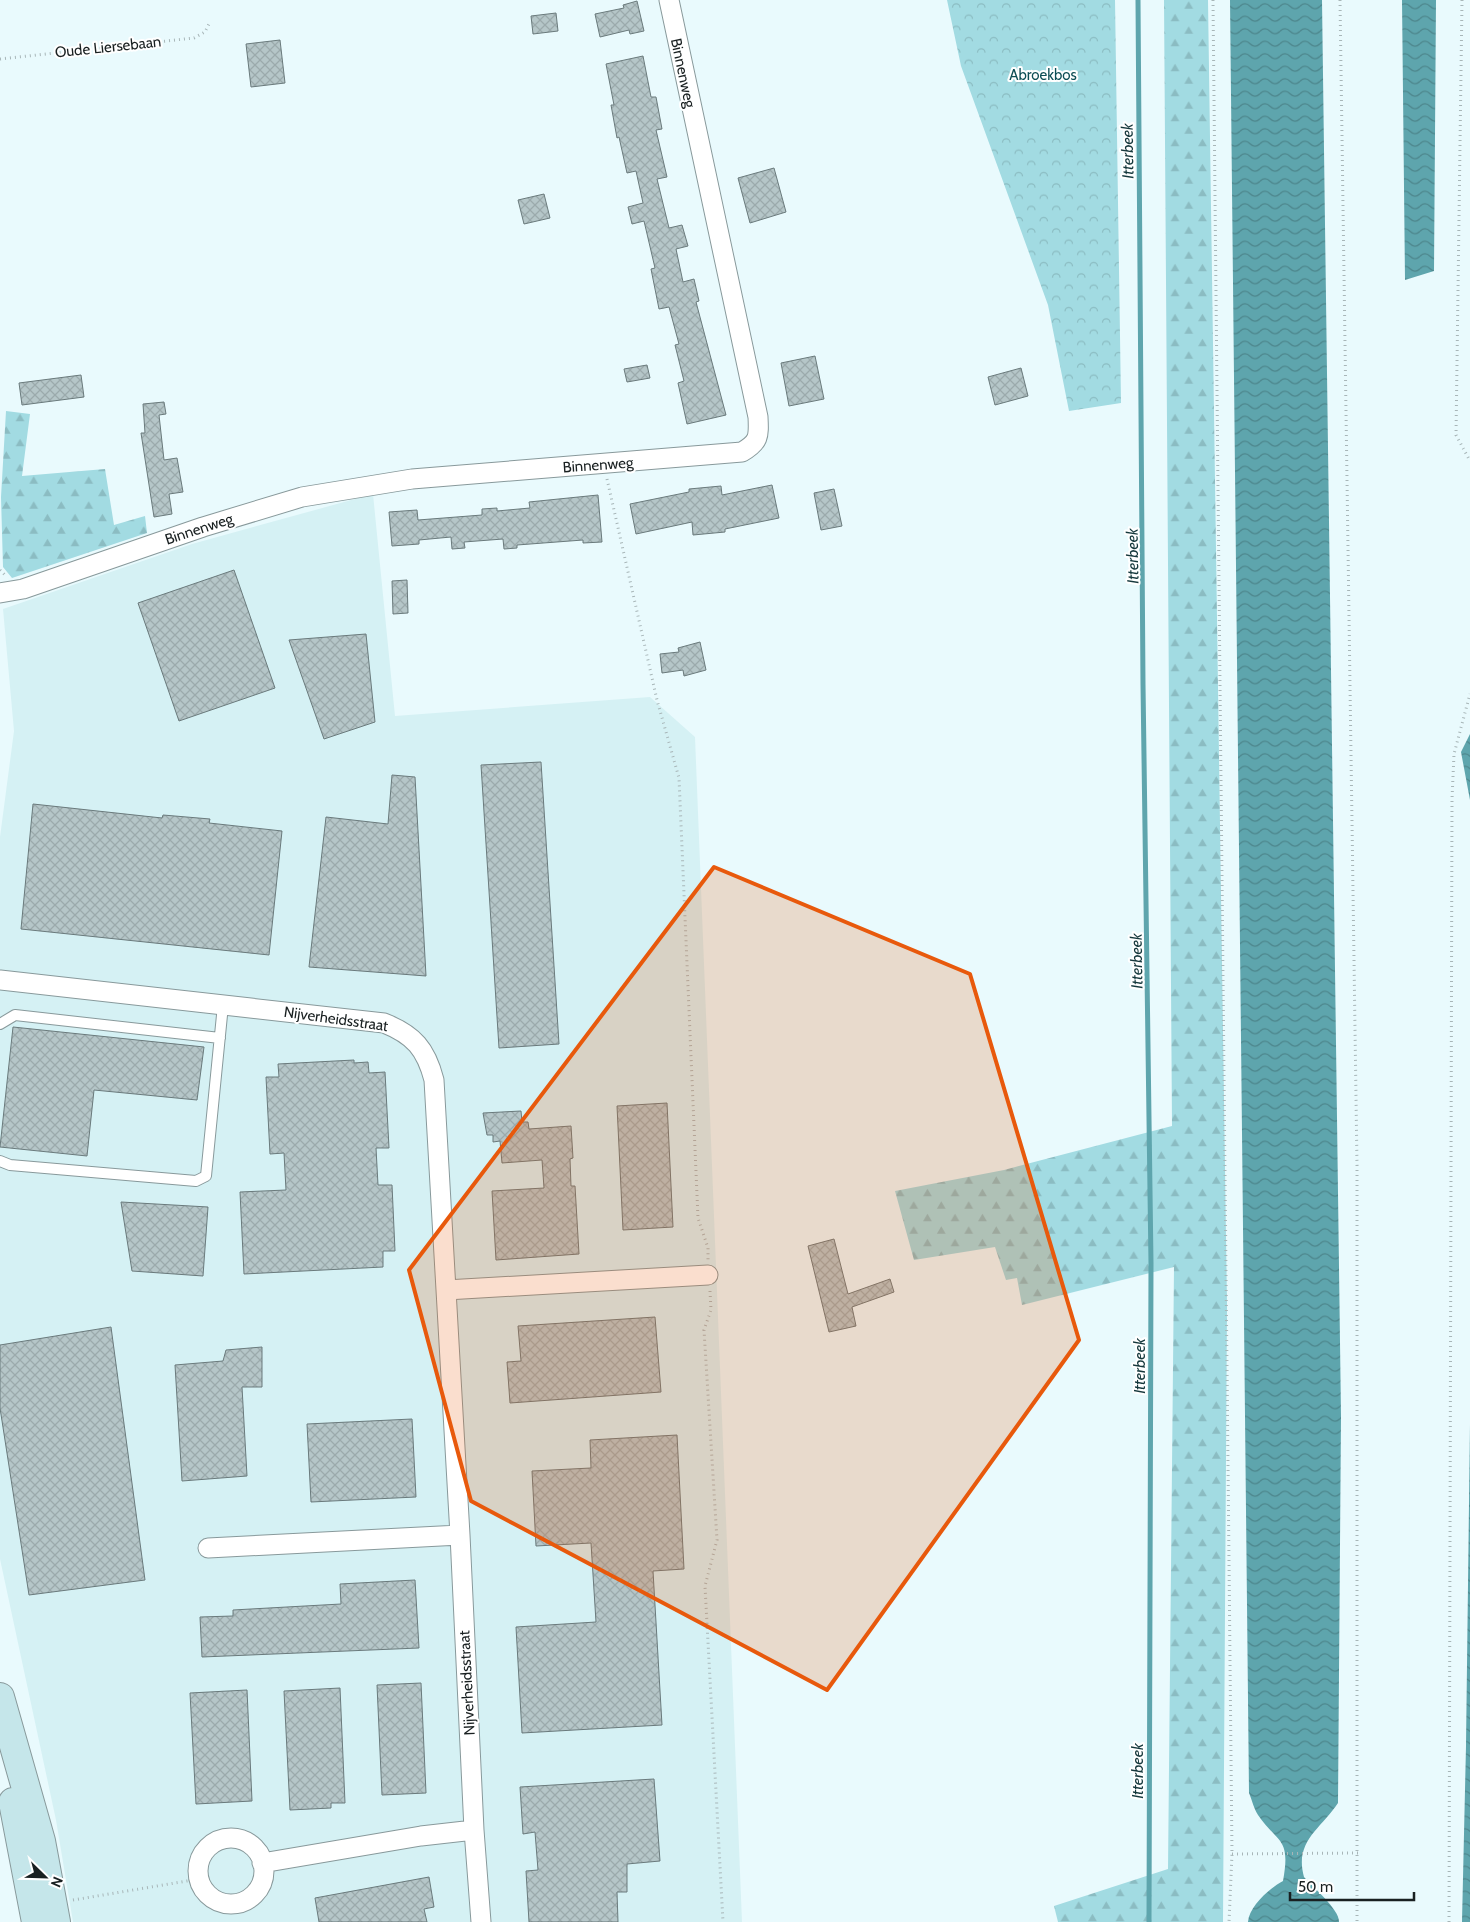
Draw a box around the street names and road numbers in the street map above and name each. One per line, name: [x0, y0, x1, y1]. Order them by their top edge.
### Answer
street label: Oude Liersebaan: [54, 32, 162, 62]
street label: Binnenweg: [667, 37, 699, 110]
street label: Binnenweg: [562, 454, 634, 476]
street label: Binnenweg: [163, 509, 236, 548]
street label: Nijverheidsstraat: [283, 1003, 389, 1035]
street label: Nijverheidsstraat: [455, 1630, 479, 1736]

